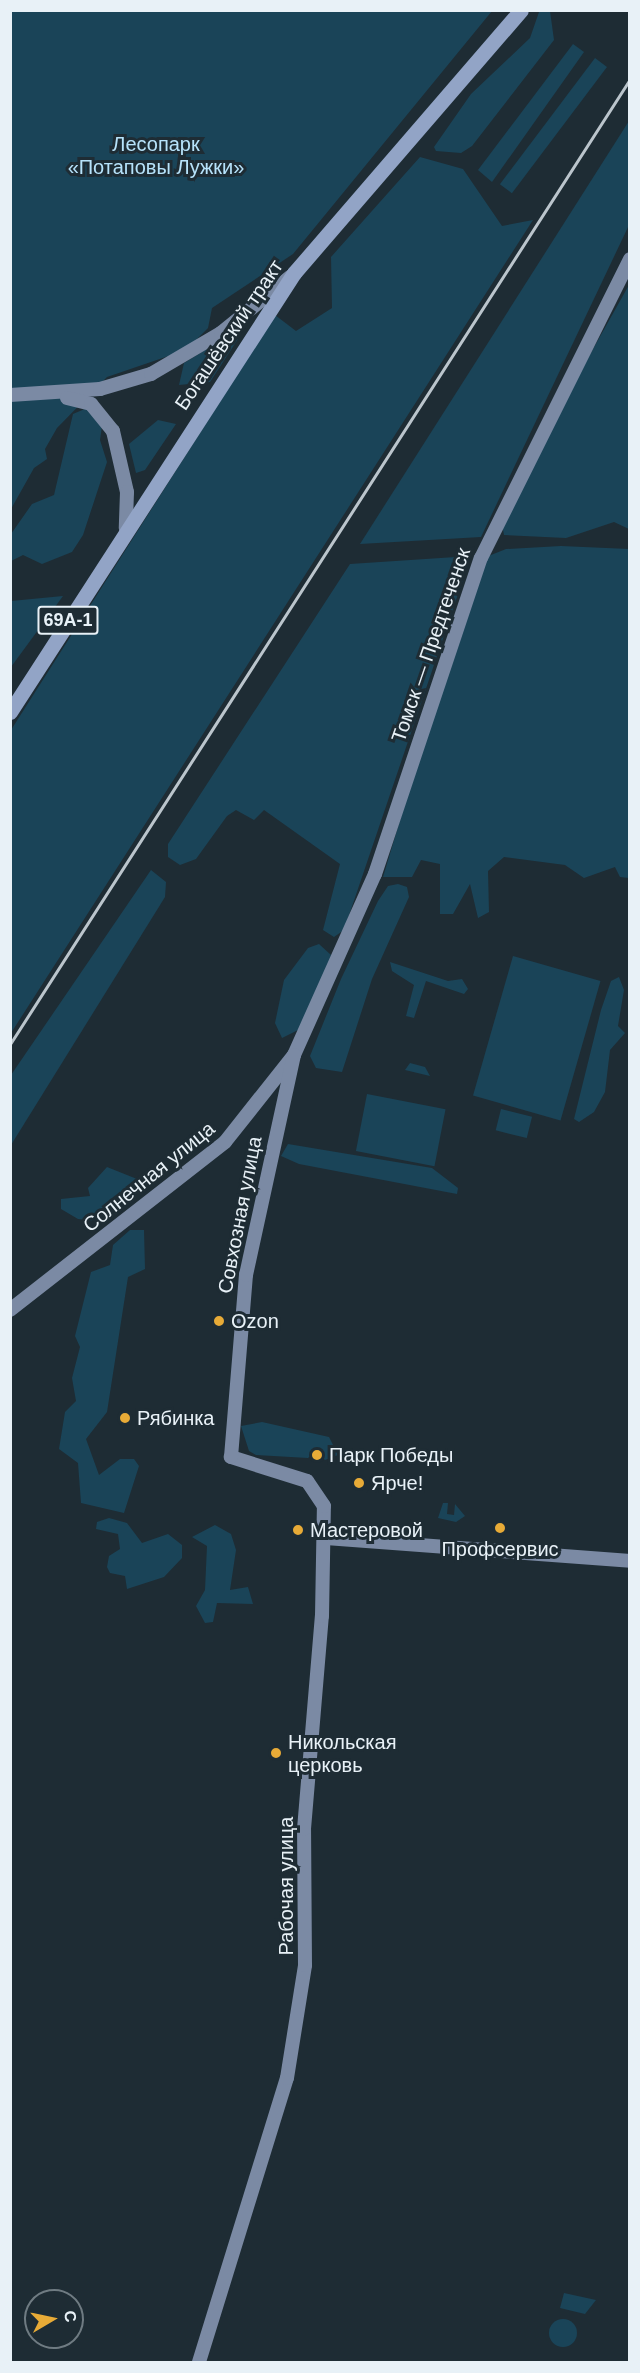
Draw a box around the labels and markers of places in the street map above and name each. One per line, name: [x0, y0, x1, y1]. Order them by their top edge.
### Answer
place label: Ozon: [231, 1309, 279, 1333]
marker: Ozon: [212, 1314, 226, 1328]
place label: Рябинка: [137, 1406, 214, 1430]
marker: Рябинка: [118, 1411, 132, 1425]
place label: Парк Победы: [329, 1443, 453, 1467]
marker: Парк Победы: [310, 1448, 324, 1462]
place label: Ярче!: [371, 1471, 423, 1495]
marker: Ярче!: [352, 1476, 366, 1490]
place label: Мастеровой: [310, 1518, 423, 1542]
marker: Профсервис: [493, 1521, 507, 1535]
marker: Мастеровой: [291, 1523, 305, 1537]
place label: Профсервис: [441, 1537, 559, 1561]
place label: Никольская церковь: [288, 1730, 397, 1777]
marker: Никольская церковь: [269, 1746, 283, 1760]

